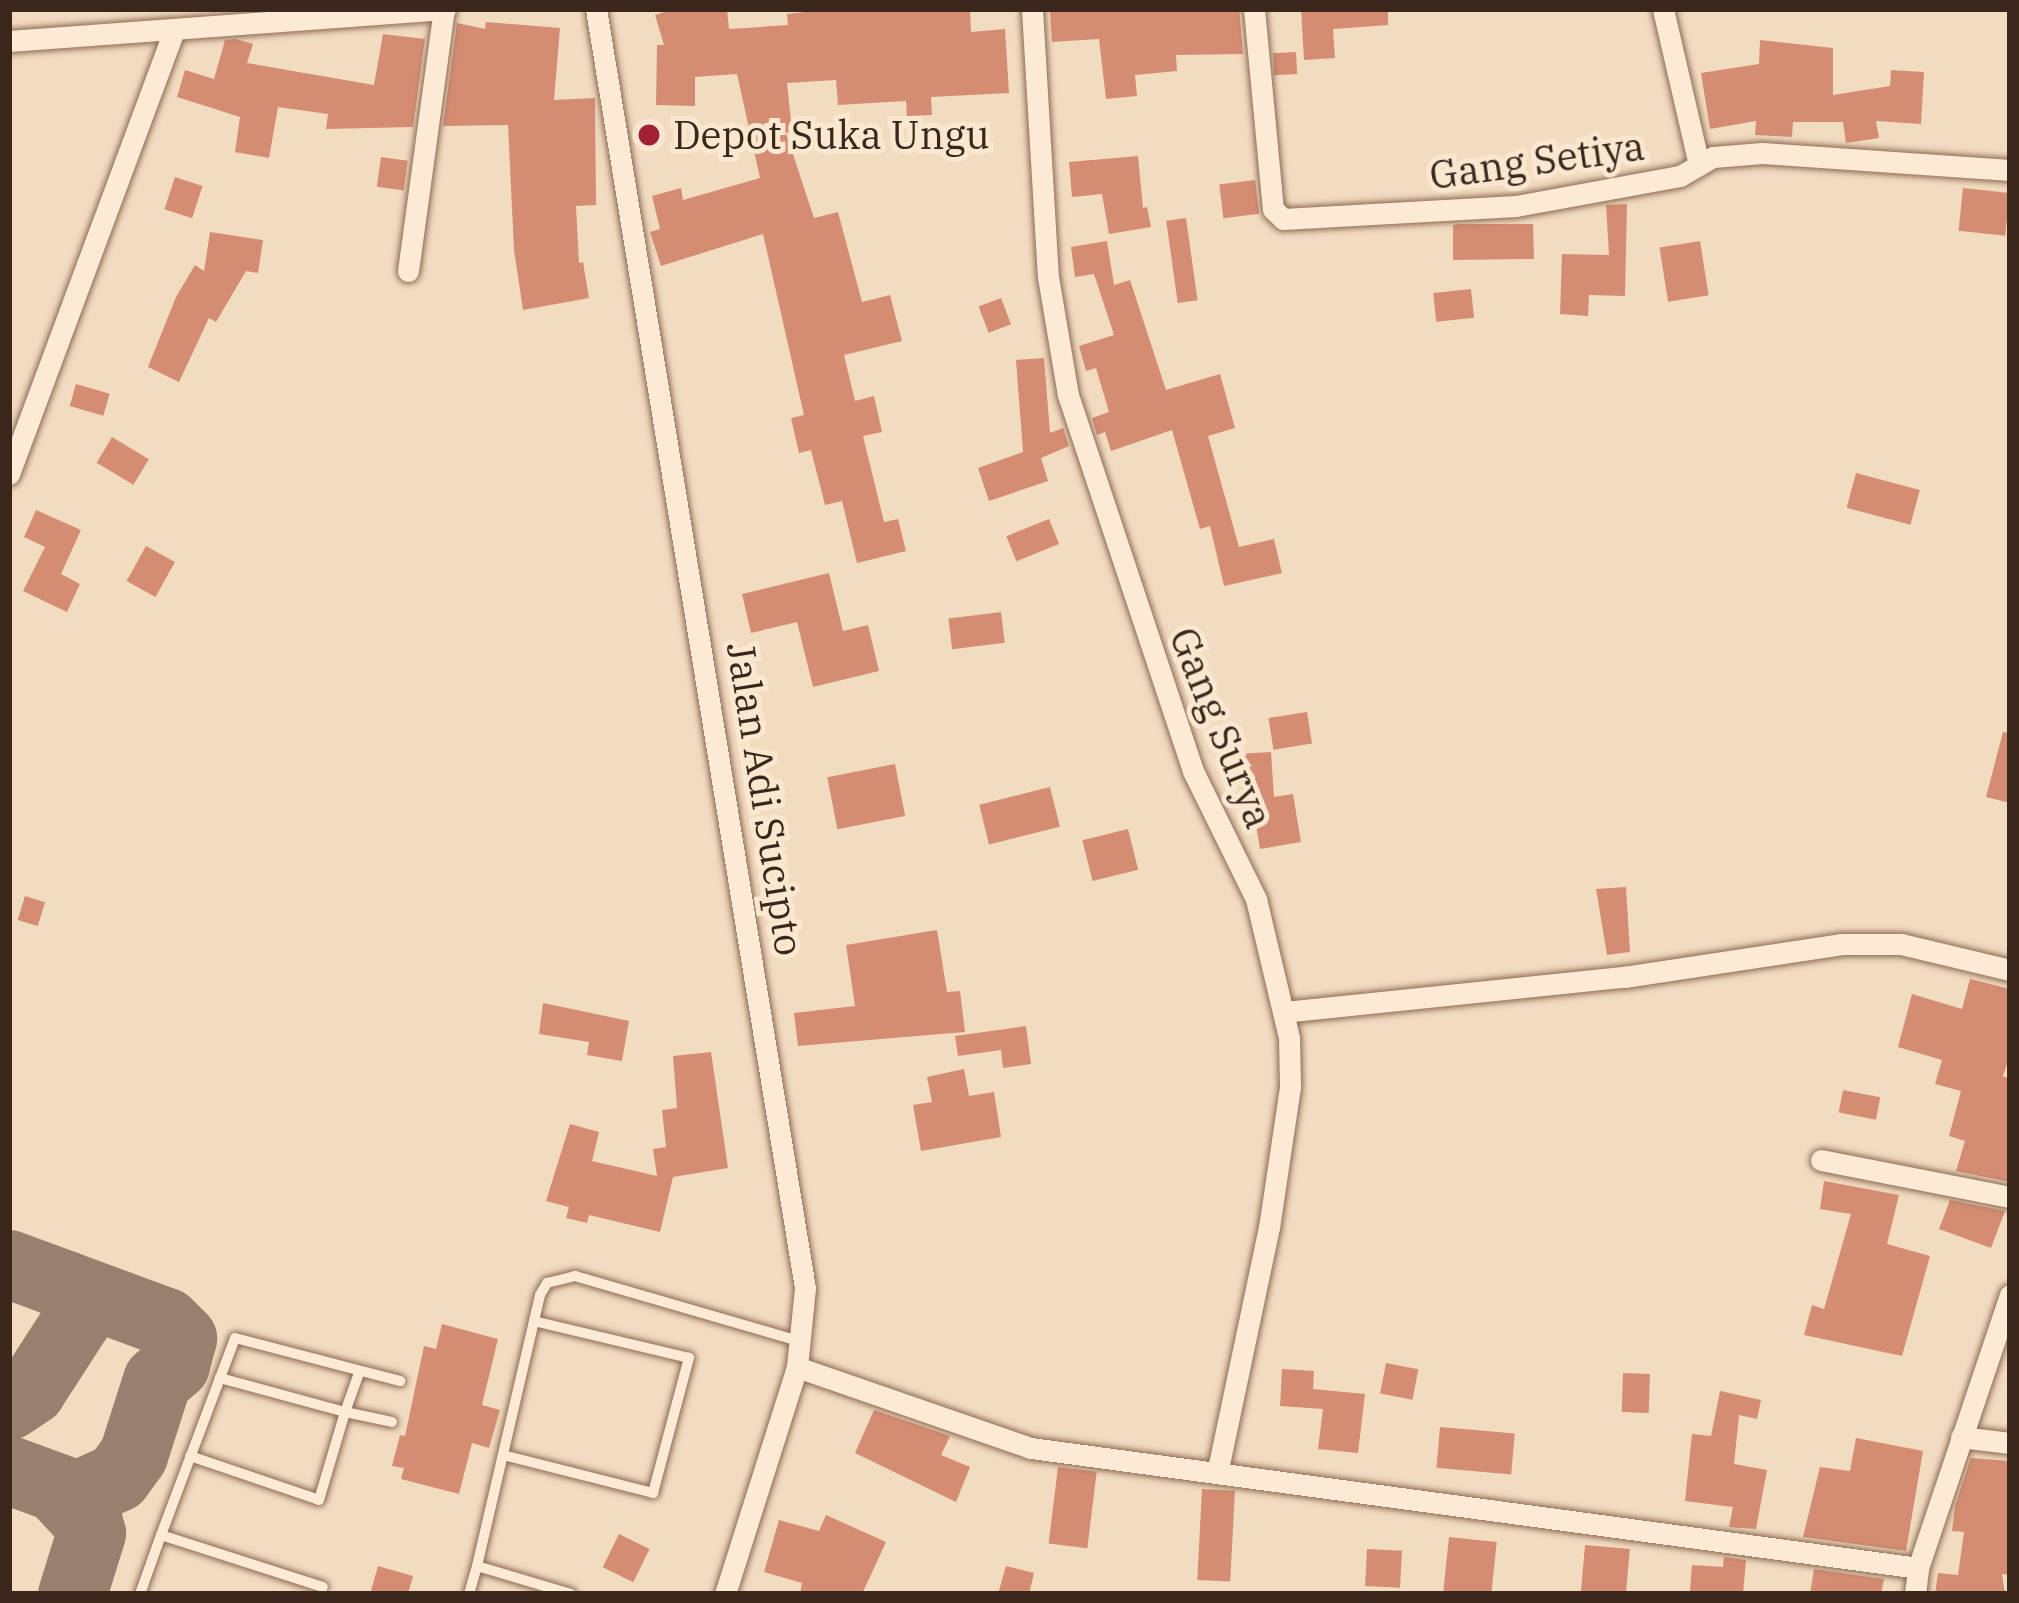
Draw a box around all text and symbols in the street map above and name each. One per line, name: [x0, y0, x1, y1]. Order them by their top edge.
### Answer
place label: Depot Suka Ungu: [673, 112, 990, 158]
marker: Depot Suka Ungu: [636, 122, 662, 148]
street label: Gang Setiya: [1427, 123, 1647, 199]
street label: Gang Surya: [1160, 621, 1282, 835]
street label: Jalan Adi Sucipto: [717, 639, 813, 959]

